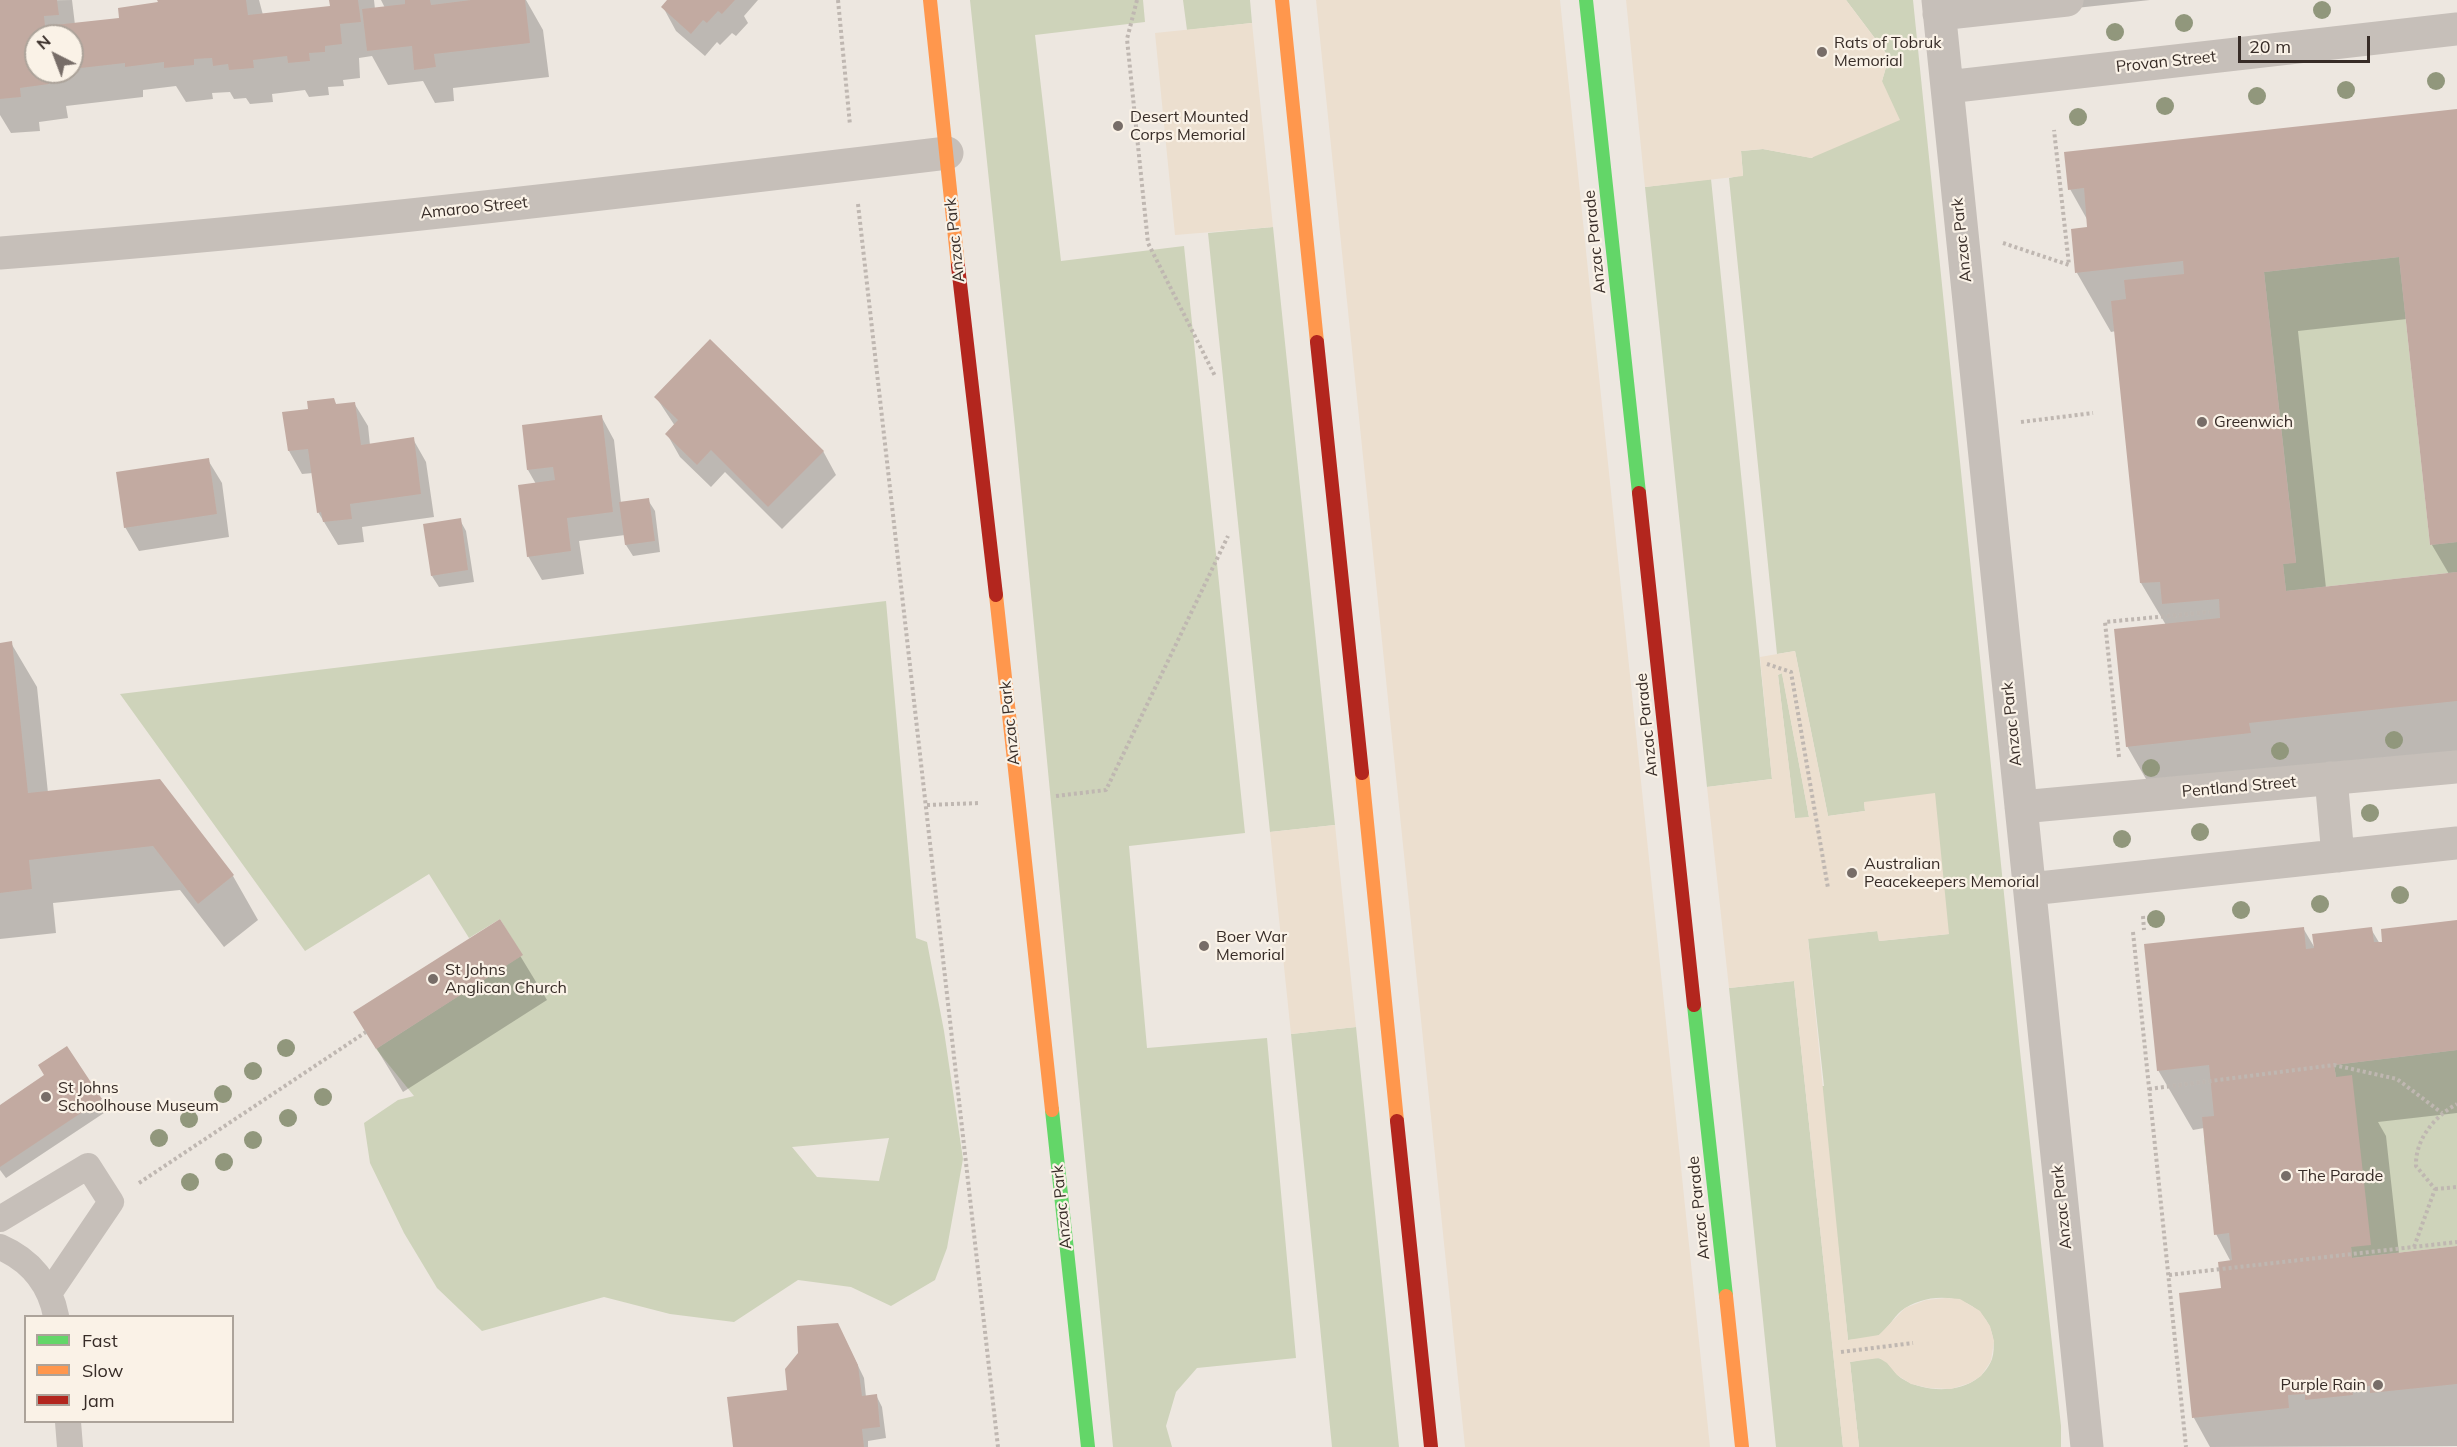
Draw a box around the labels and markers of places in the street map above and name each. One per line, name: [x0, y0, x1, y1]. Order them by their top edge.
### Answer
place label: Rats of Tobruk Memorial: [1834, 33, 1941, 71]
marker: Rats of Tobruk Memorial: [1815, 45, 1829, 59]
place label: Desert Mounted Corps Memorial: [1130, 107, 1249, 145]
marker: Desert Mounted Corps Memorial: [1111, 119, 1125, 133]
place label: Greenwich: [2214, 412, 2293, 432]
marker: Greenwich: [2195, 415, 2209, 429]
place label: Australian Peacekeepers Memorial: [1864, 854, 2039, 892]
marker: Australian Peacekeepers Memorial: [1845, 866, 1859, 880]
place label: Boer War Memorial: [1216, 927, 1287, 965]
marker: Boer War Memorial: [1197, 939, 1211, 953]
place label: St Johns Anglican Church: [445, 960, 567, 998]
marker: St Johns Anglican Church: [426, 972, 440, 986]
place label: St Johns Schoolhouse Museum: [58, 1078, 219, 1116]
marker: St Johns Schoolhouse Museum: [39, 1090, 53, 1104]
place label: The Parade: [2298, 1166, 2383, 1186]
marker: The Parade: [2279, 1169, 2293, 1183]
place label: Purple Rain: [2281, 1375, 2366, 1395]
marker: Purple Rain: [2371, 1378, 2385, 1392]

